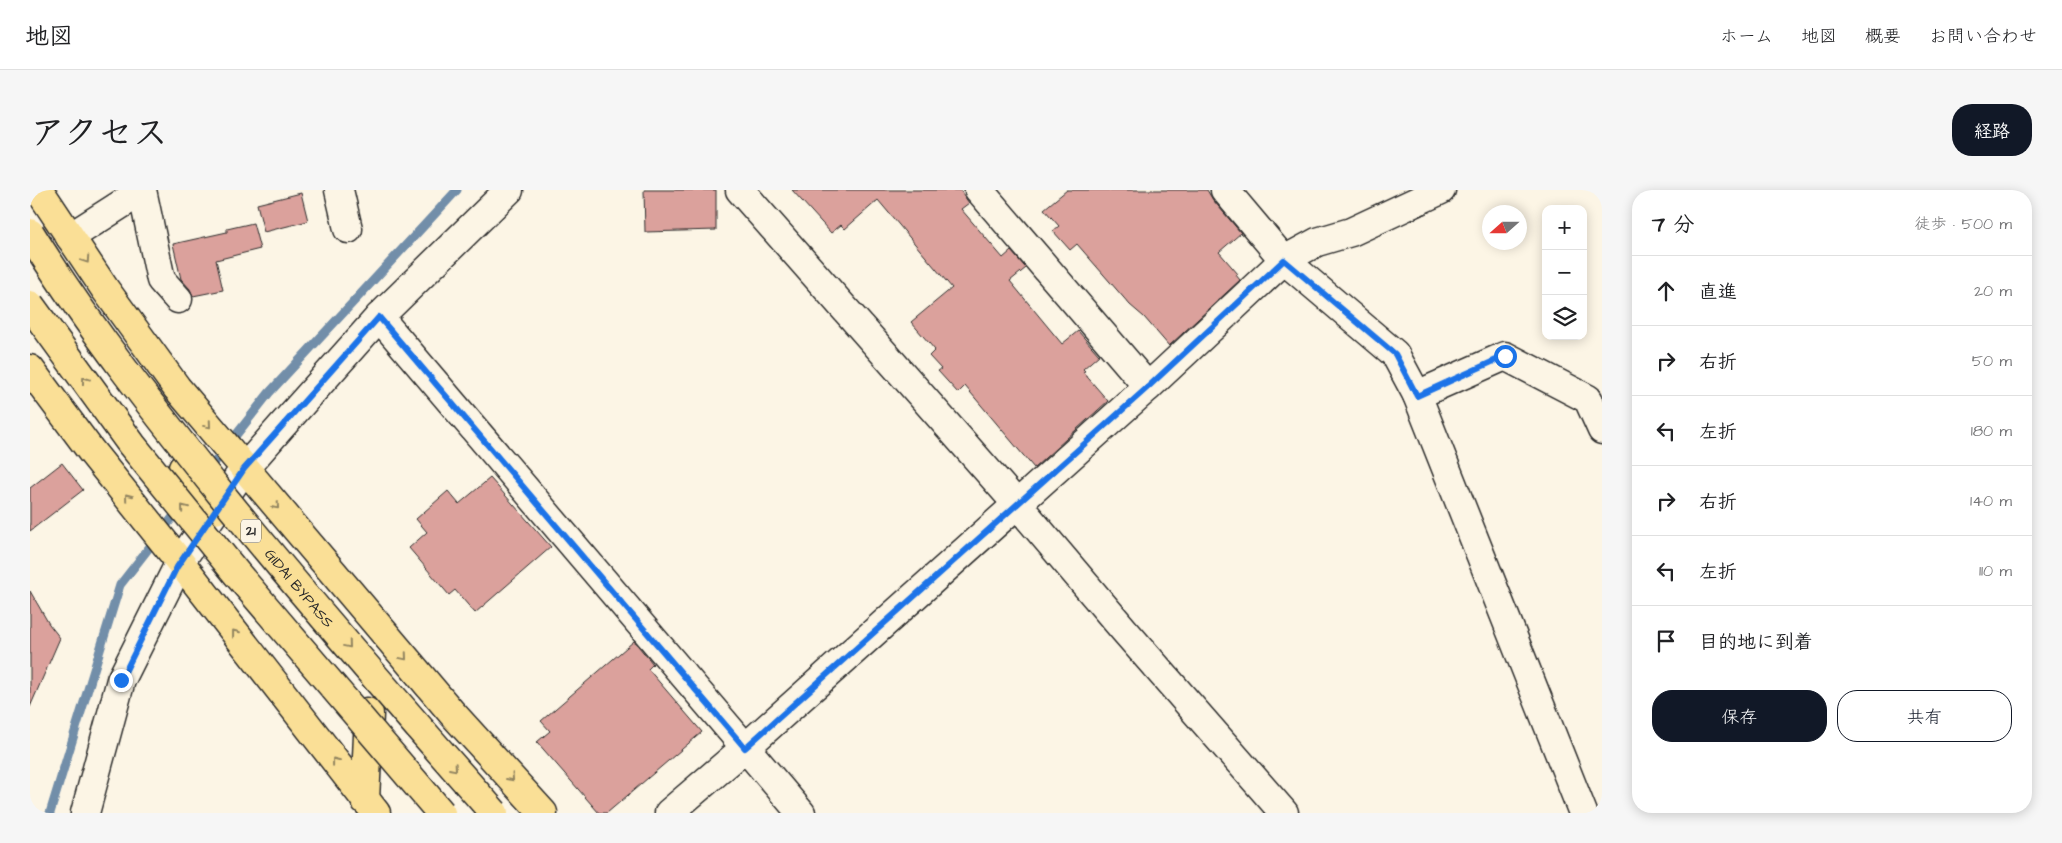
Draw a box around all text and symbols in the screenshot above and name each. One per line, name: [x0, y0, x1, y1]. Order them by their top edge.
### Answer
text: 地図: [25, 20, 73, 54]
text: ホーム: [1720, 24, 1773, 49]
text: 地図: [1801, 24, 1837, 49]
text: 概要: [1865, 24, 1901, 49]
text: お問い合わせ: [1929, 24, 2037, 49]
button: 経路: [1952, 104, 2032, 156]
text: アクセス: [30, 109, 168, 158]
north arrow: [1482, 205, 1527, 250]
map controls: [1542, 205, 1587, 340]
button: +: [1542, 205, 1587, 250]
text: 7 分: [1652, 210, 1694, 239]
text: 徒歩 · 500 m: [1915, 213, 2012, 235]
button: −: [1542, 250, 1587, 295]
one-way arrow: [80, 254, 89, 263]
icon: ahead: [1652, 277, 1680, 305]
text: 直進: [1699, 279, 1737, 306]
text: 20 m: [1974, 280, 2012, 302]
button: layers: [1542, 295, 1587, 340]
route start: [1494, 345, 1517, 368]
icon: right: [1652, 347, 1680, 375]
text: 右折: [1699, 349, 1737, 376]
text: 50 m: [1972, 350, 2012, 372]
one-way arrow: [82, 377, 90, 386]
icon: left: [1652, 417, 1680, 445]
one-way arrow: [203, 419, 211, 428]
text: 左折: [1699, 419, 1737, 446]
text: 180 m: [1971, 420, 2012, 442]
icon: right: [1652, 487, 1680, 515]
text: 右折: [1699, 489, 1737, 516]
text: 140 m: [1970, 490, 2012, 512]
one-way arrow: [124, 493, 133, 502]
one-way arrow: [270, 500, 279, 509]
one-way arrow: [181, 505, 189, 514]
road number: 21: [241, 520, 261, 542]
street label: GIDAI BYPASS: [260, 544, 339, 633]
icon: left: [1652, 557, 1680, 585]
text: 左折: [1699, 559, 1737, 586]
text: 110 m: [1979, 560, 2012, 582]
icon: arrive: [1652, 627, 1680, 655]
one-way arrow: [232, 629, 241, 639]
text: 目的地に到着: [1699, 629, 1813, 656]
one-way arrow: [342, 640, 351, 649]
one-way arrow: [398, 651, 407, 660]
route end: [110, 669, 133, 692]
button: 保存: [1652, 690, 1827, 742]
button: 共有: [1837, 690, 2012, 742]
one-way arrow: [332, 758, 340, 767]
one-way arrow: [448, 763, 457, 772]
one-way arrow: [506, 773, 515, 782]

